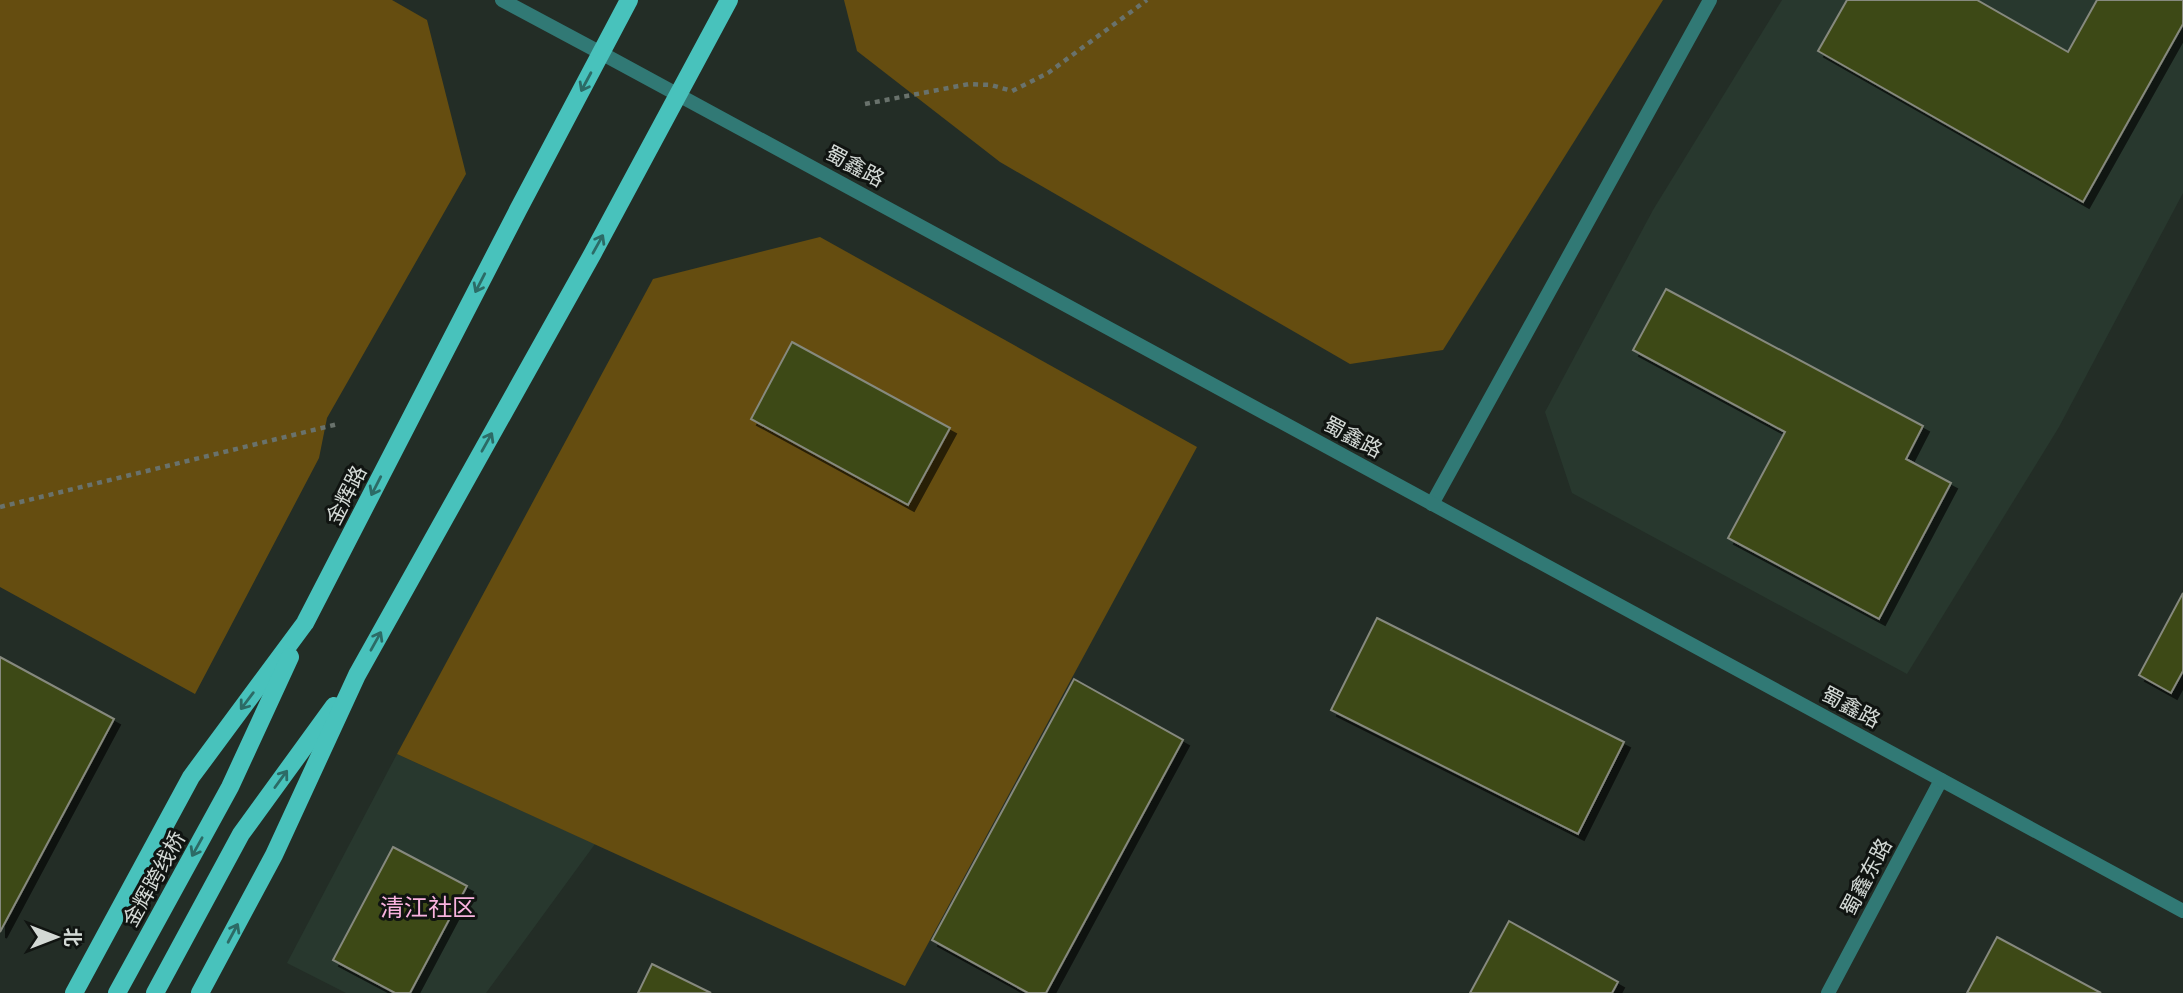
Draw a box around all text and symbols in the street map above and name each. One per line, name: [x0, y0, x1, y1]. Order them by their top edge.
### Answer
one-way arrow: [579, 71, 592, 92]
street label: 蜀鑫路: [820, 138, 890, 194]
one-way arrow: [592, 234, 605, 255]
one-way arrow: [473, 273, 487, 293]
street label: 蜀鑫路: [1318, 409, 1388, 465]
one-way arrow: [480, 433, 494, 453]
street label: 金辉路: [319, 460, 373, 530]
one-way arrow: [369, 475, 383, 496]
one-way arrow: [369, 631, 383, 651]
street label: 蜀鑫路: [1816, 679, 1886, 735]
one-way arrow: [240, 692, 255, 710]
one-way arrow: [274, 770, 288, 789]
street label: 金辉跨线桥: [116, 826, 192, 932]
street label: 蜀鑫东路: [1833, 833, 1899, 921]
one-way arrow: [190, 837, 204, 857]
district label: 清江社区: [380, 891, 476, 924]
north arrow: [21, 902, 91, 972]
one-way arrow: [226, 923, 240, 944]
text: 北: [59, 927, 86, 947]

